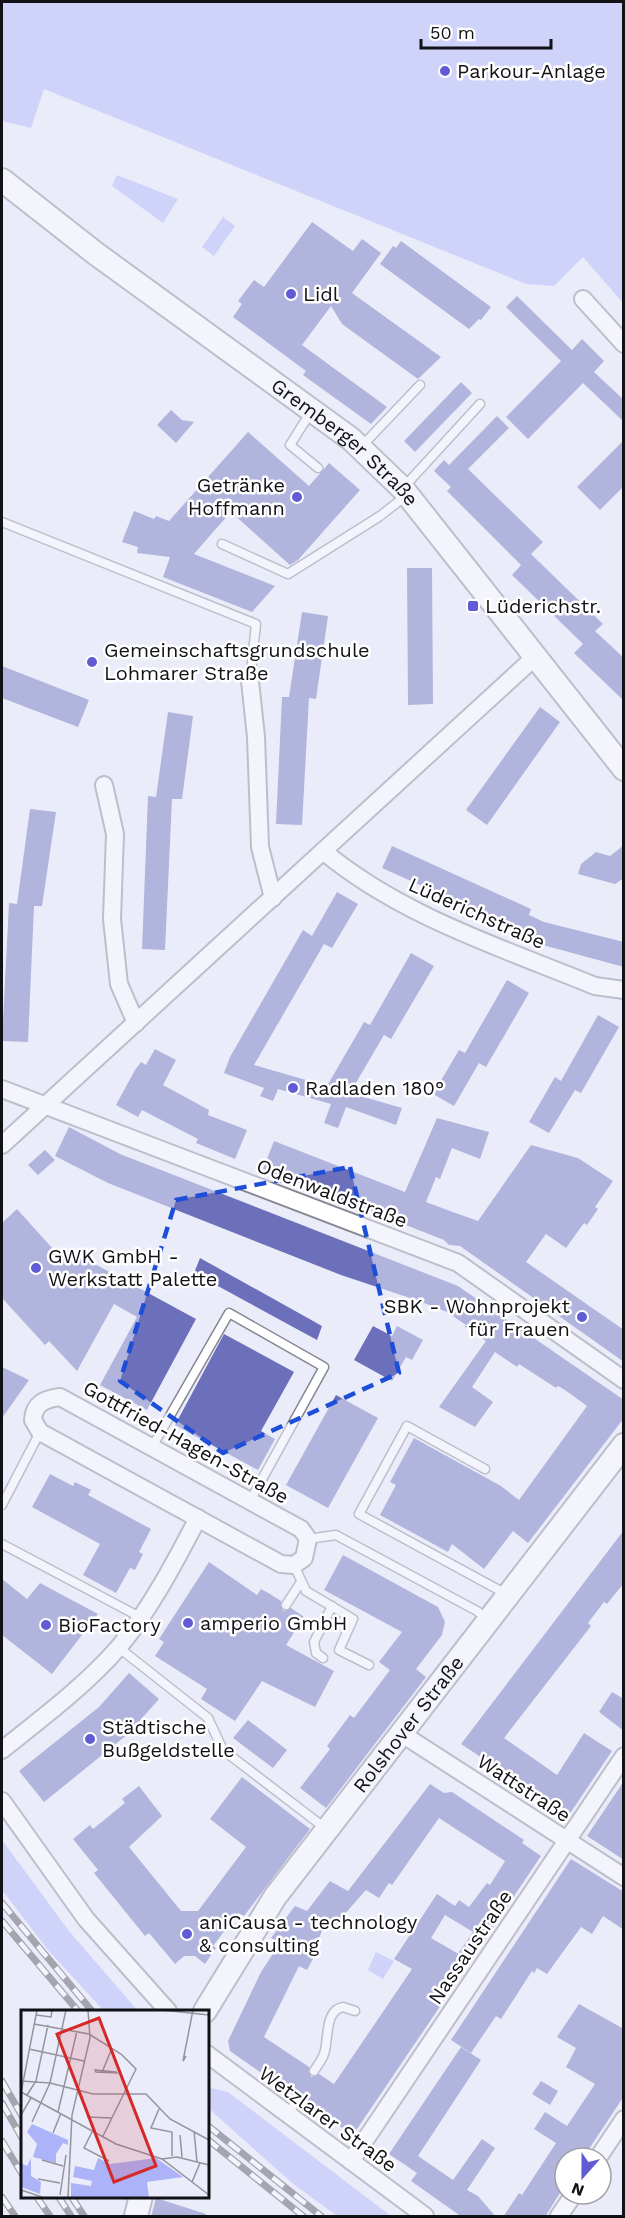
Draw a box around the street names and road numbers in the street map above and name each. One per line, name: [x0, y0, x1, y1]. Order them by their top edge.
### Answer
street label: Gremberger Straße: [267, 373, 424, 511]
street label: Lüderichstraße: [405, 872, 549, 954]
street label: Odenwaldstraße: [253, 1153, 411, 1233]
street label: Gottfried-Hagen-Straße: [79, 1375, 293, 1509]
street label: Rolshover Straße: [348, 1651, 469, 1798]
street label: Wattstraße: [473, 1749, 575, 1827]
street label: Nassaustraße: [423, 1885, 517, 2009]
street label: Wetzlarer Straße: [254, 2061, 402, 2177]

